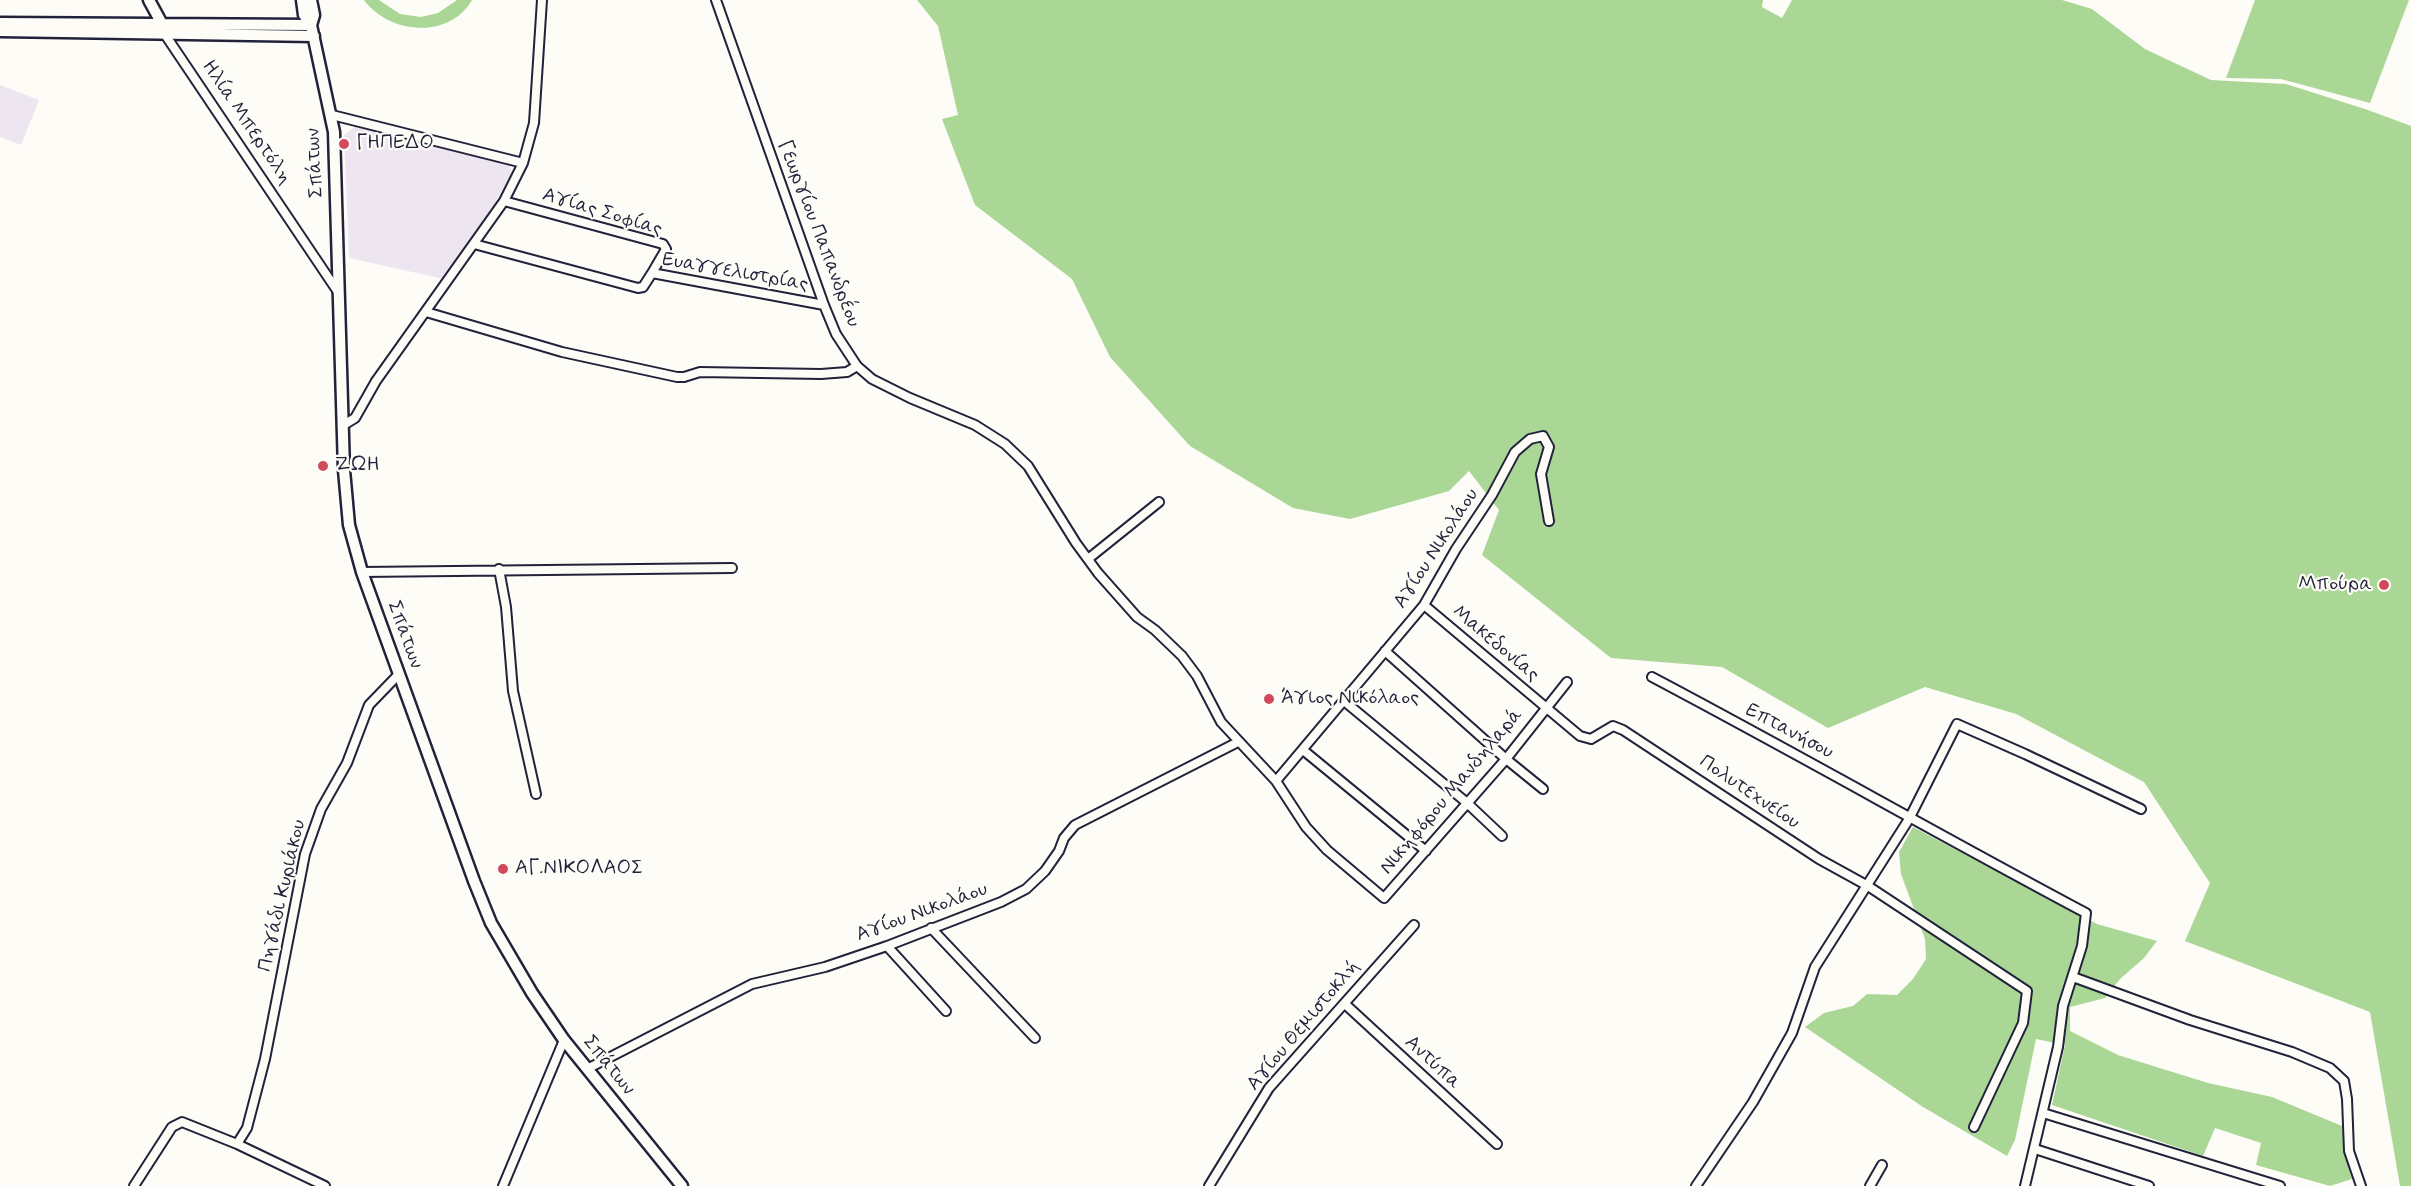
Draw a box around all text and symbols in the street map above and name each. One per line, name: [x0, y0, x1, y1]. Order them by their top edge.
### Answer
street label: Ηλία Μπερτόλη: [196, 56, 296, 190]
street label: Σπάτων: [302, 127, 330, 199]
place label: ΓΗΠΕΔΟ: [356, 132, 434, 156]
marker: ΓΗΠΕΔΟ: [337, 137, 351, 151]
street label: Γεωργίου Παπανδρέου: [771, 137, 865, 331]
street label: Αγίας Σοφίας: [539, 183, 665, 243]
street label: Ευαγγελιστρίας: [660, 248, 810, 298]
place label: ΖΩΗ: [335, 454, 380, 478]
marker: ΖΩΗ: [316, 459, 330, 473]
street label: Αγίου Νικολάου: [1389, 484, 1485, 614]
place label: Μπούρα: [2298, 573, 2372, 597]
marker: Μπούρα: [2377, 578, 2391, 592]
street label: Σπάτων: [381, 598, 427, 672]
street label: Μακεδονίας: [1446, 601, 1544, 687]
place label: Άγιος Νικόλαος: [1281, 687, 1419, 711]
marker: Άγιος Νικόλαος: [1262, 692, 1276, 706]
street label: Επτανήσου: [1741, 699, 1837, 765]
street label: Νικηφόρου Μανδηλαρά: [1376, 704, 1528, 880]
street label: Πολυτεχνείου: [1694, 751, 1804, 835]
street label: Πηγάδι Κυριάκου: [254, 818, 312, 974]
place label: ΑΓ.ΝΙΚΟΛΑΟΣ: [515, 857, 643, 881]
marker: ΑΓ.ΝΙΚΟΛΑΟΣ: [496, 862, 510, 876]
street label: Αγίου Νικολάου: [853, 878, 991, 948]
street label: Αγίου Θεμιστοκλή: [1242, 956, 1366, 1096]
street label: Σπάτων: [577, 1031, 639, 1101]
street label: Αντύπα: [1399, 1031, 1465, 1095]

